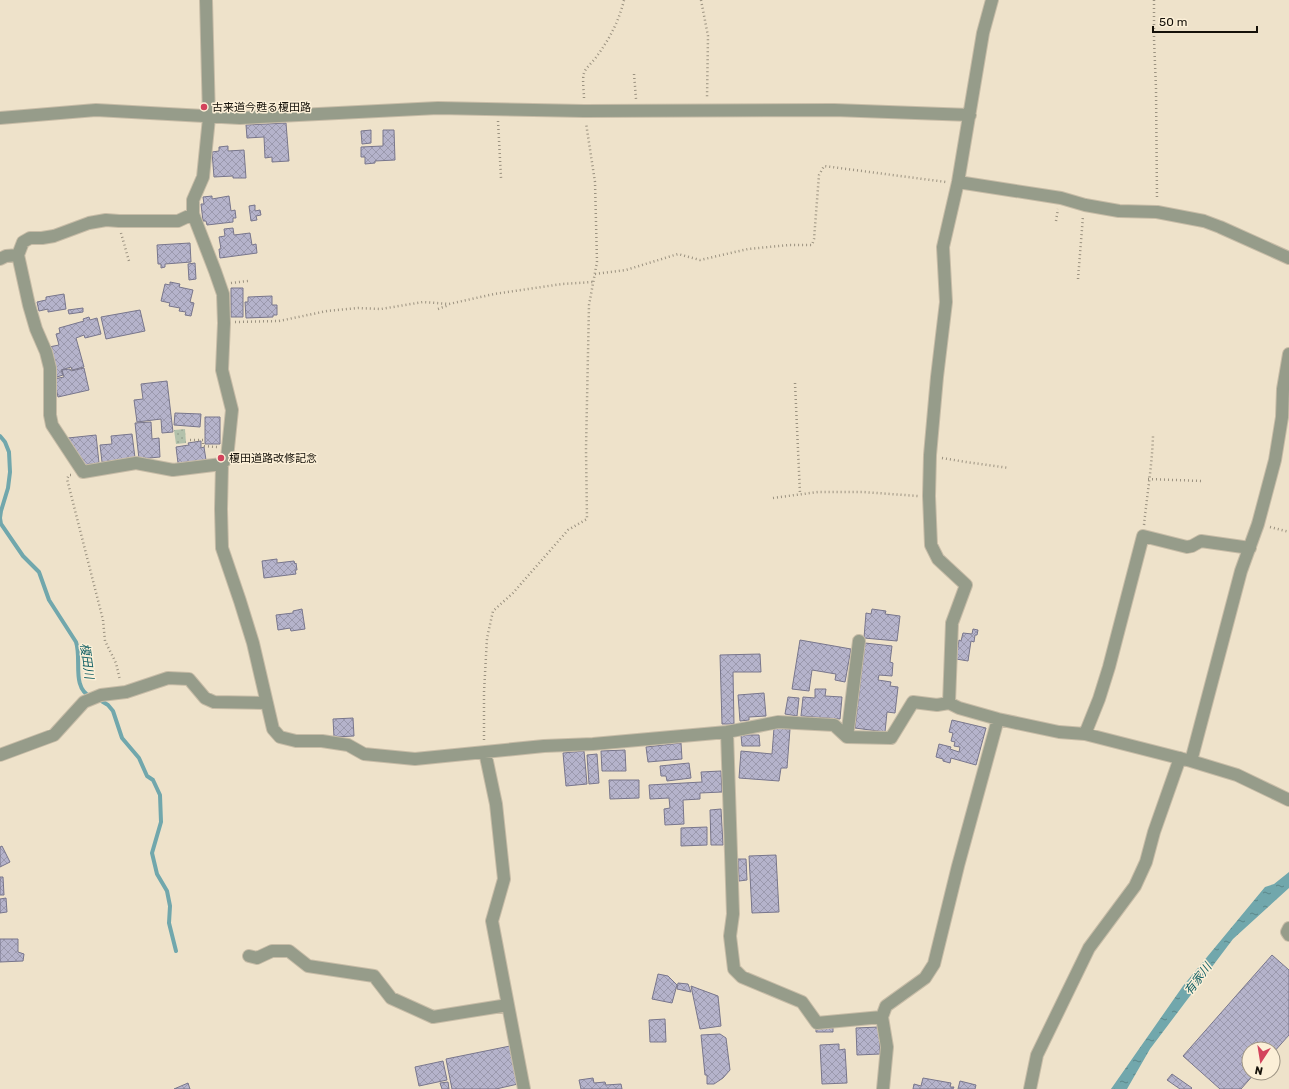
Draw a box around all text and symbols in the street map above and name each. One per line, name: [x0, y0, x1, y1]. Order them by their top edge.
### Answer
scale bar: [1153, 8, 1257, 34]
text: 50 m: [1159, 15, 1187, 29]
place label: 古来道今甦る榎田路: [212, 101, 311, 114]
marker: 古来道今甦る榎田路: [199, 102, 209, 112]
place label: 榎田道路改修記念: [229, 452, 317, 465]
marker: 榎田道路改修記念: [216, 453, 226, 463]
water label: 榎田川: [78, 642, 97, 682]
water label: 有家川: [1182, 959, 1216, 998]
north arrow: [1241, 1041, 1281, 1081]
text: N: [1254, 1063, 1264, 1077]

